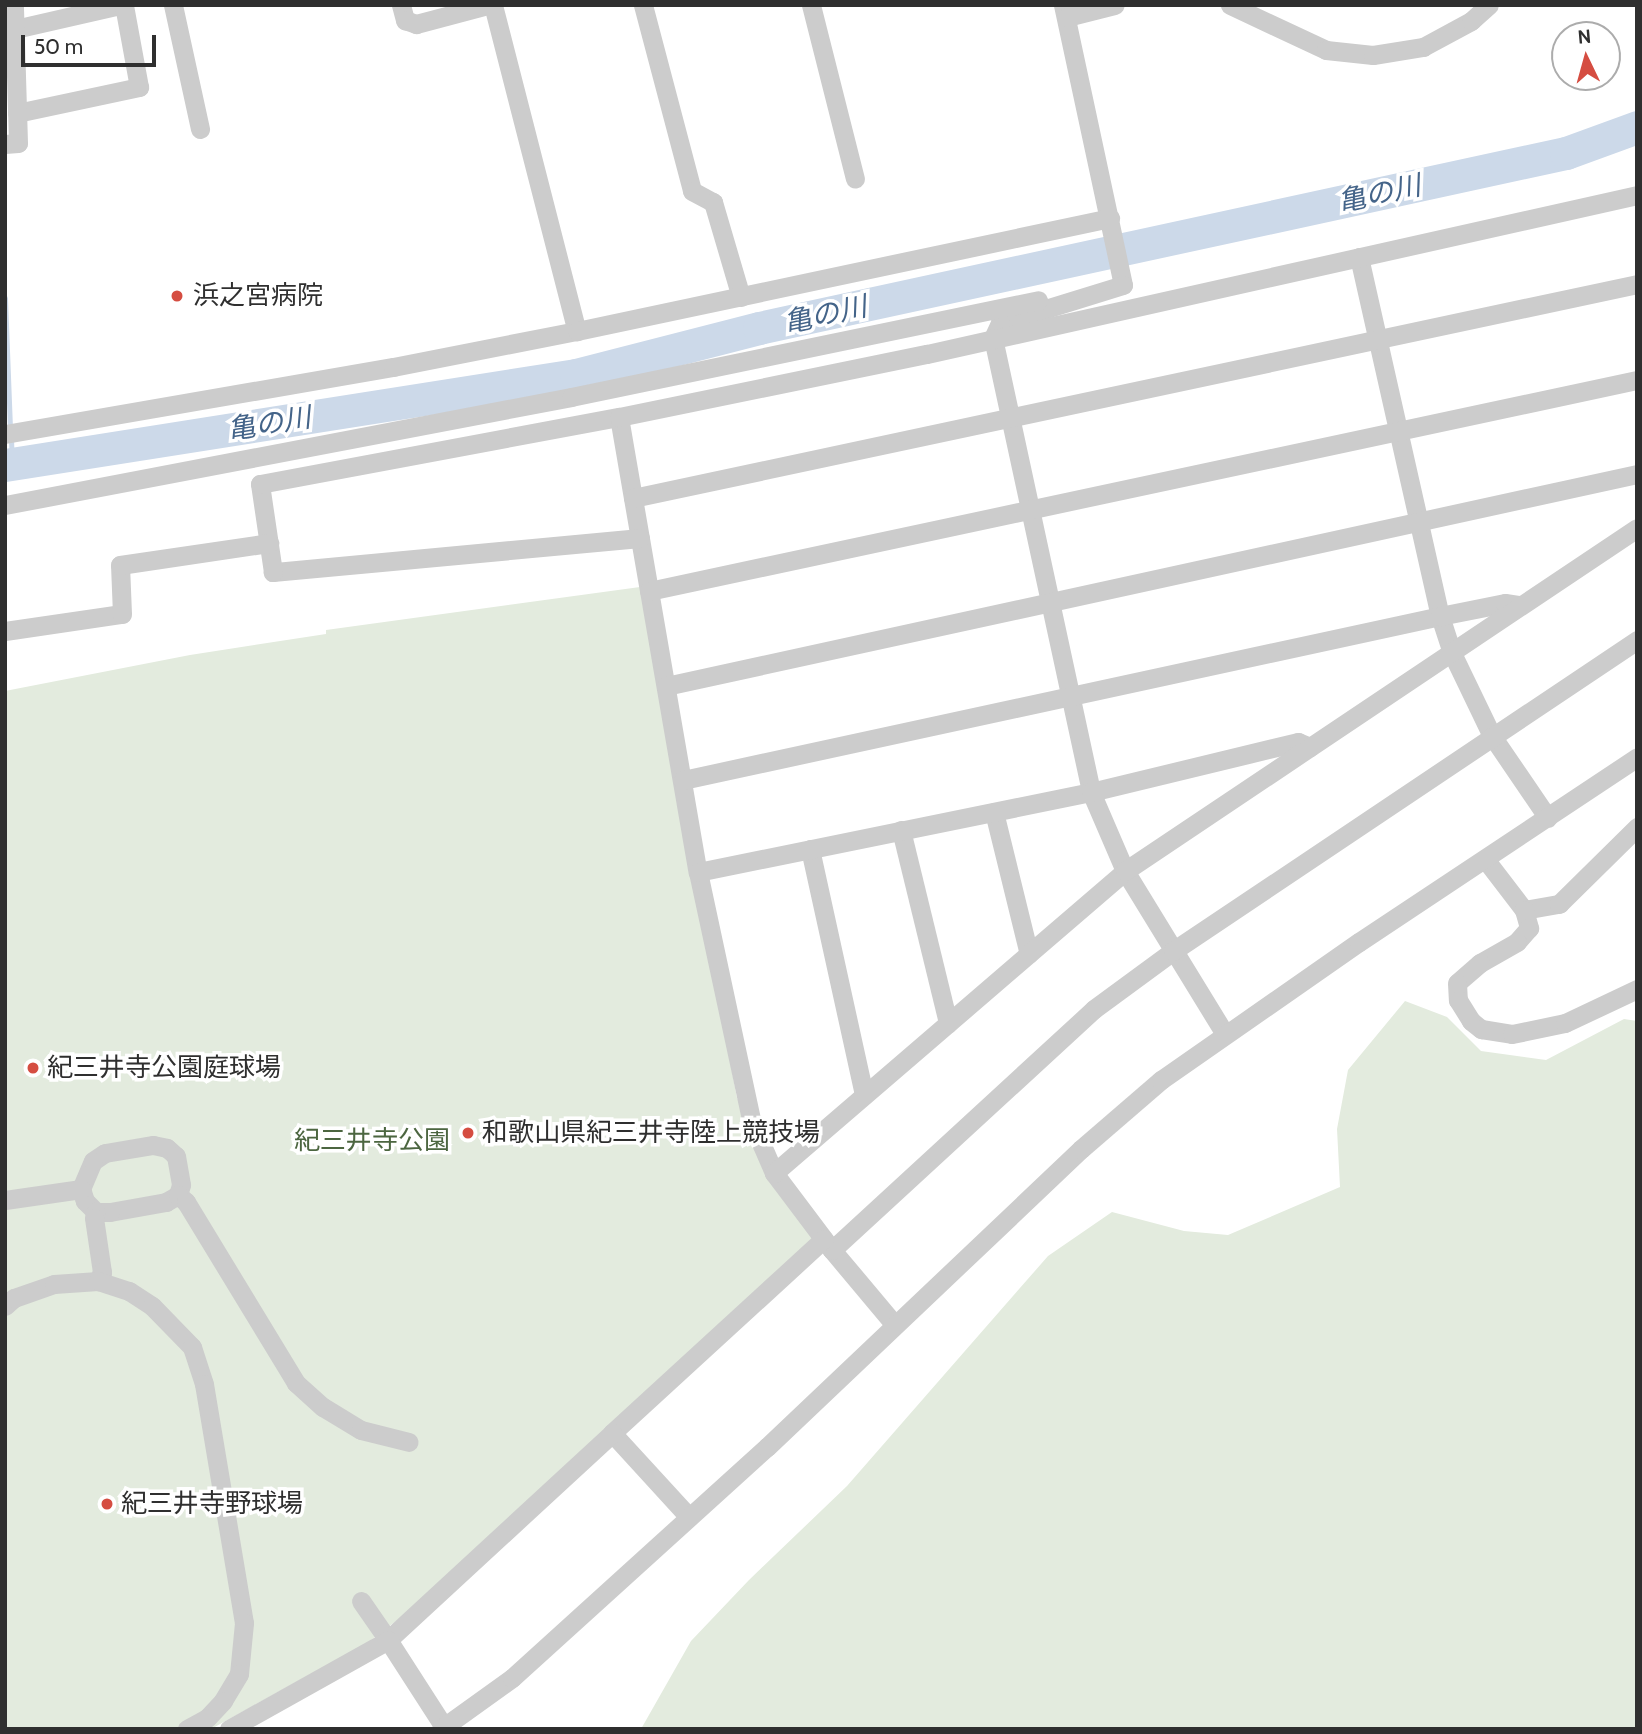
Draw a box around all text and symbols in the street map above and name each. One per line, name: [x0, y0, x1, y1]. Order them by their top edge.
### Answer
scale bar: [24, 21, 159, 65]
north arrow: [1551, 21, 1621, 91]
text: N: [1577, 25, 1592, 49]
text: 50 m: [34, 34, 83, 59]
water label: 亀の川: [1334, 168, 1424, 218]
place label: 浜之宮病院: [193, 280, 323, 312]
marker: 浜之宮病院: [167, 286, 187, 306]
water label: 亀の川: [780, 289, 870, 339]
water label: 亀の川: [225, 400, 313, 446]
place label: 紀三井寺公園庭球場: [47, 1052, 281, 1084]
marker: 紀三井寺公園庭球場: [25, 1060, 41, 1076]
place label: 和歌山県紀三井寺陸上競技場: [482, 1117, 820, 1149]
park label: 紀三井寺公園: [294, 1125, 450, 1157]
marker: 和歌山県紀三井寺陸上競技場: [460, 1125, 476, 1141]
place label: 紀三井寺野球場: [121, 1488, 303, 1520]
marker: 紀三井寺野球場: [99, 1496, 115, 1512]

